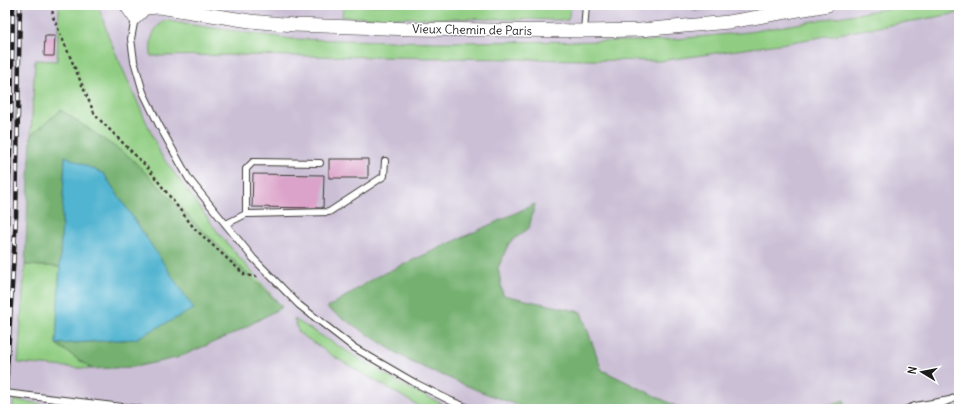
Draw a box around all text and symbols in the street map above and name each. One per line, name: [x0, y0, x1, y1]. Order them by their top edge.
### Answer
street label: Vieux Chemin de Paris: [412, 21, 532, 38]
north arrow: [902, 352, 942, 392]
text: N: [905, 365, 920, 375]

